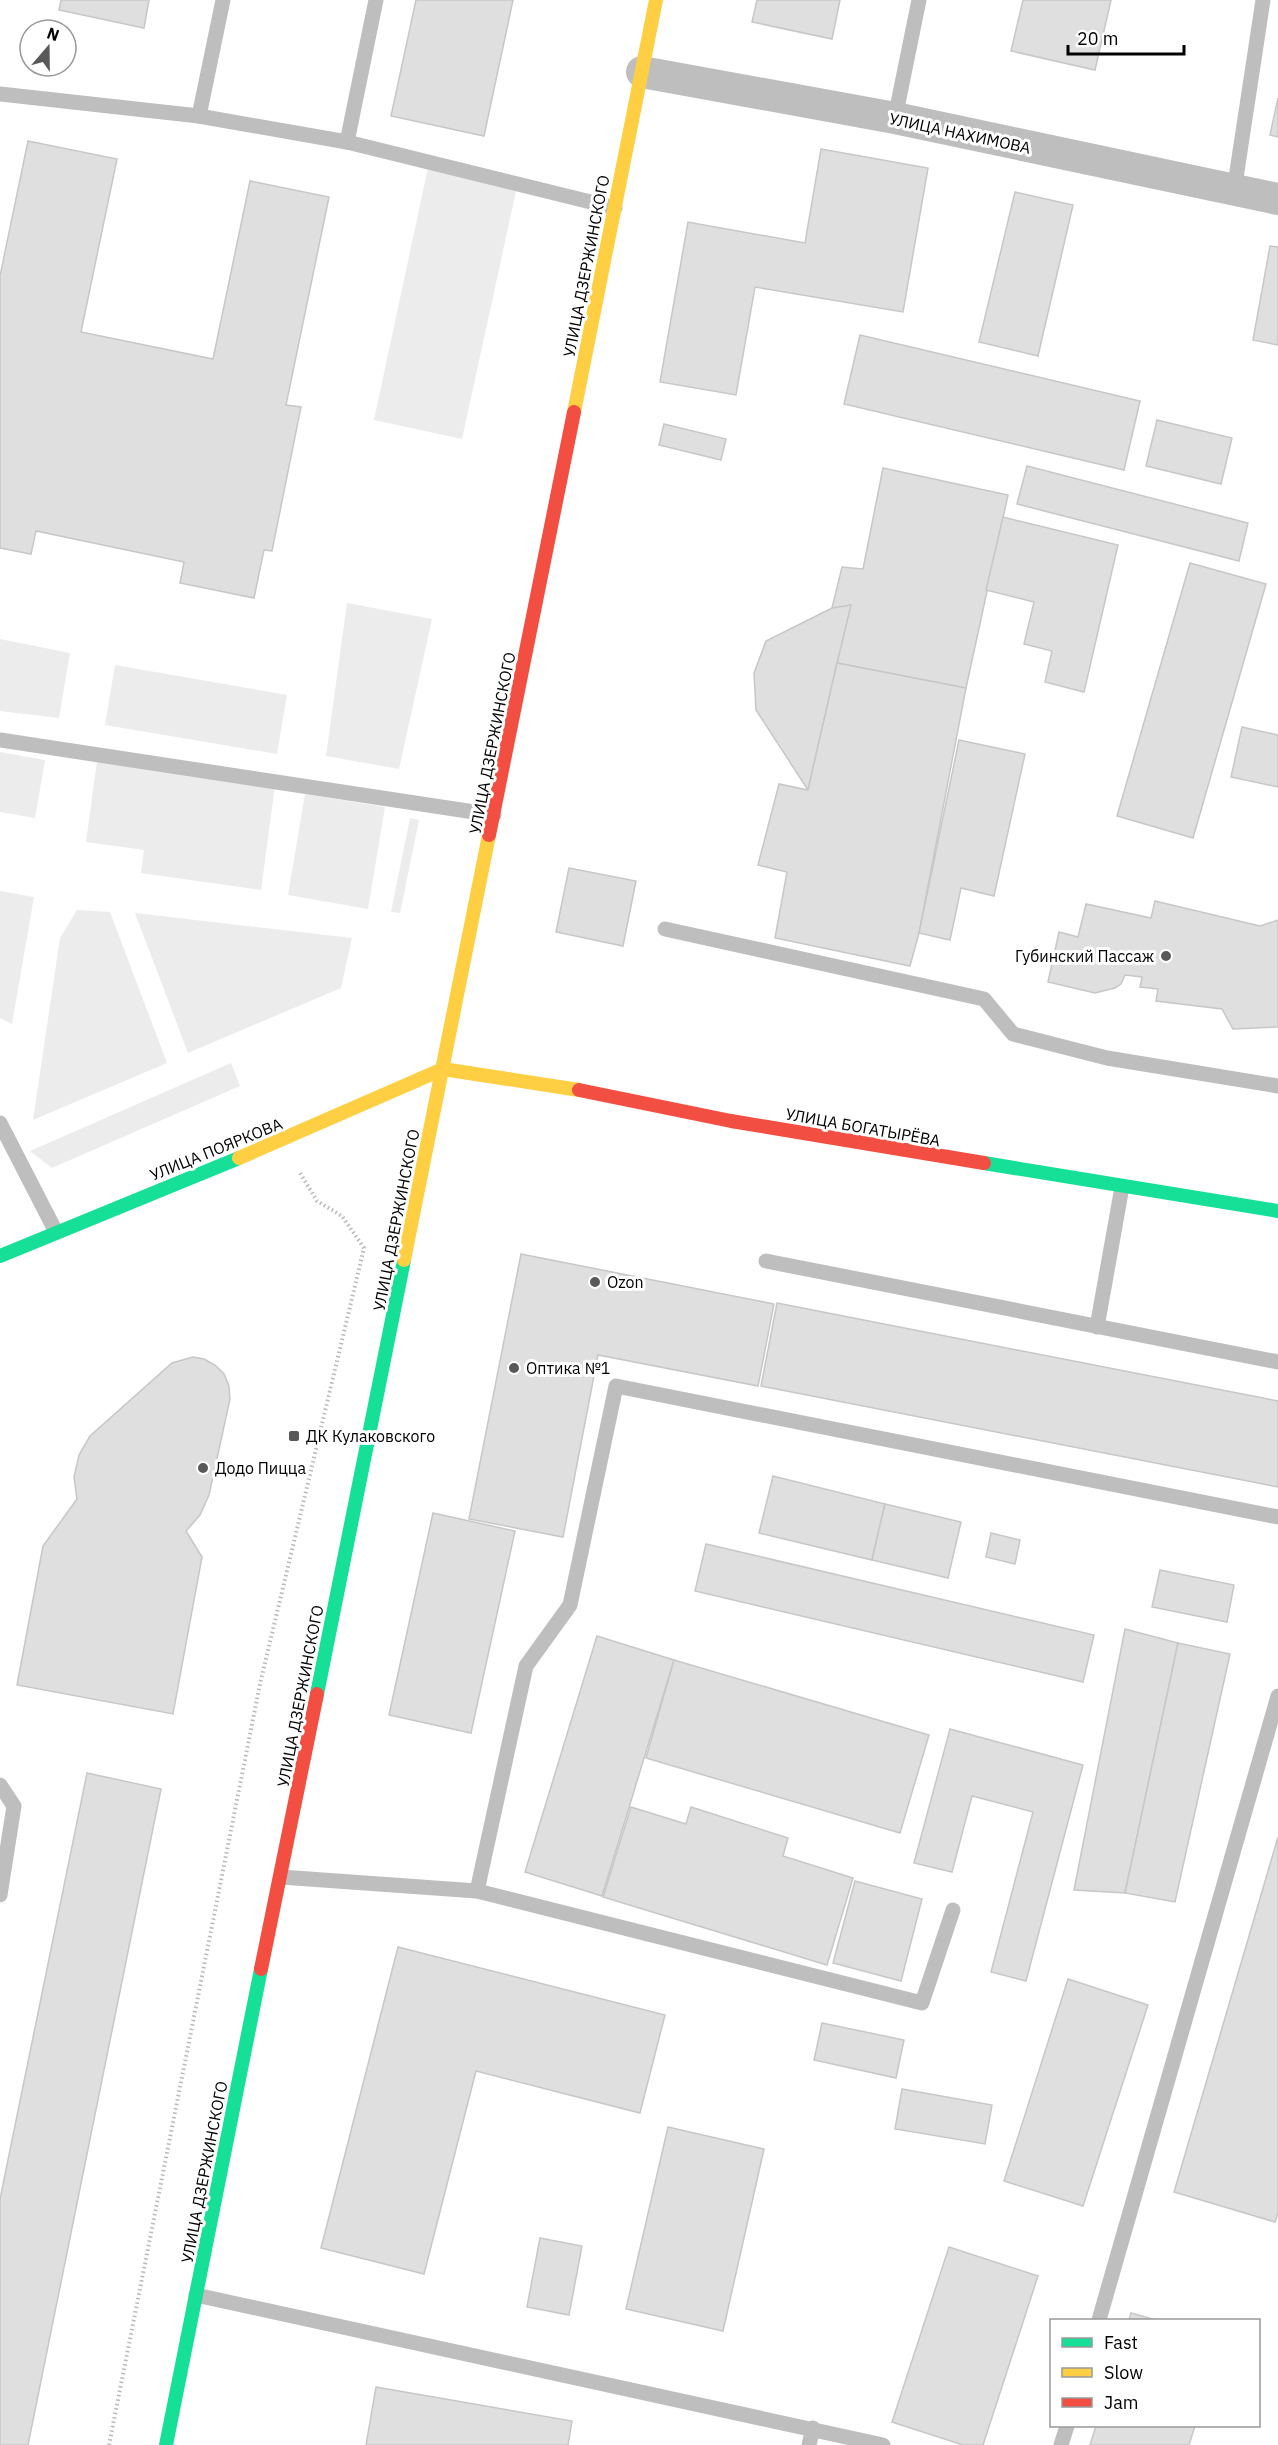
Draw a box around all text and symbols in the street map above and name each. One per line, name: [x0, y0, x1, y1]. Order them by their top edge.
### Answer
north arrow: [18, 18, 78, 78]
scale bar: [1068, 18, 1184, 56]
text: N: [44, 23, 62, 45]
text: 20 m: [1077, 27, 1119, 50]
street label: УЛИЦА НАХИМОВА: [887, 108, 1033, 158]
street label: УЛИЦА ДЗЕРЖИНСКОГО: [559, 173, 613, 359]
street label: УЛИЦА ДЗЕРЖИНСКОГО: [465, 650, 519, 836]
place label: Губинский Пассаж: [1015, 946, 1154, 966]
marker: Губинский Пассаж: [1159, 949, 1173, 963]
street label: УЛИЦА БОГАТЫРЁВА: [784, 1104, 942, 1150]
street label: УЛИЦА ПОЯРКОВА: [147, 1113, 285, 1185]
street label: УЛИЦА ДЗЕРЖИНСКОГО: [369, 1127, 423, 1313]
place label: Ozon: [607, 1272, 644, 1292]
marker: Ozon: [588, 1275, 602, 1289]
place label: Оптика №1: [526, 1358, 610, 1378]
marker: Оптика №1: [507, 1361, 521, 1375]
place label: ДК Кулаковского: [306, 1426, 435, 1446]
marker: ДК Кулаковского: [287, 1429, 301, 1443]
place label: Додо Пицца: [215, 1458, 306, 1478]
marker: Додо Пицца: [196, 1461, 210, 1475]
street label: УЛИЦА ДЗЕРЖИНСКОГО: [273, 1603, 327, 1789]
street label: УЛИЦА ДЗЕРЖИНСКОГО: [177, 2079, 231, 2265]
legend: [1050, 2319, 1260, 2427]
text: Fast: [1104, 2331, 1138, 2354]
text: Slow: [1104, 2361, 1143, 2384]
text: Jam: [1104, 2391, 1139, 2414]

